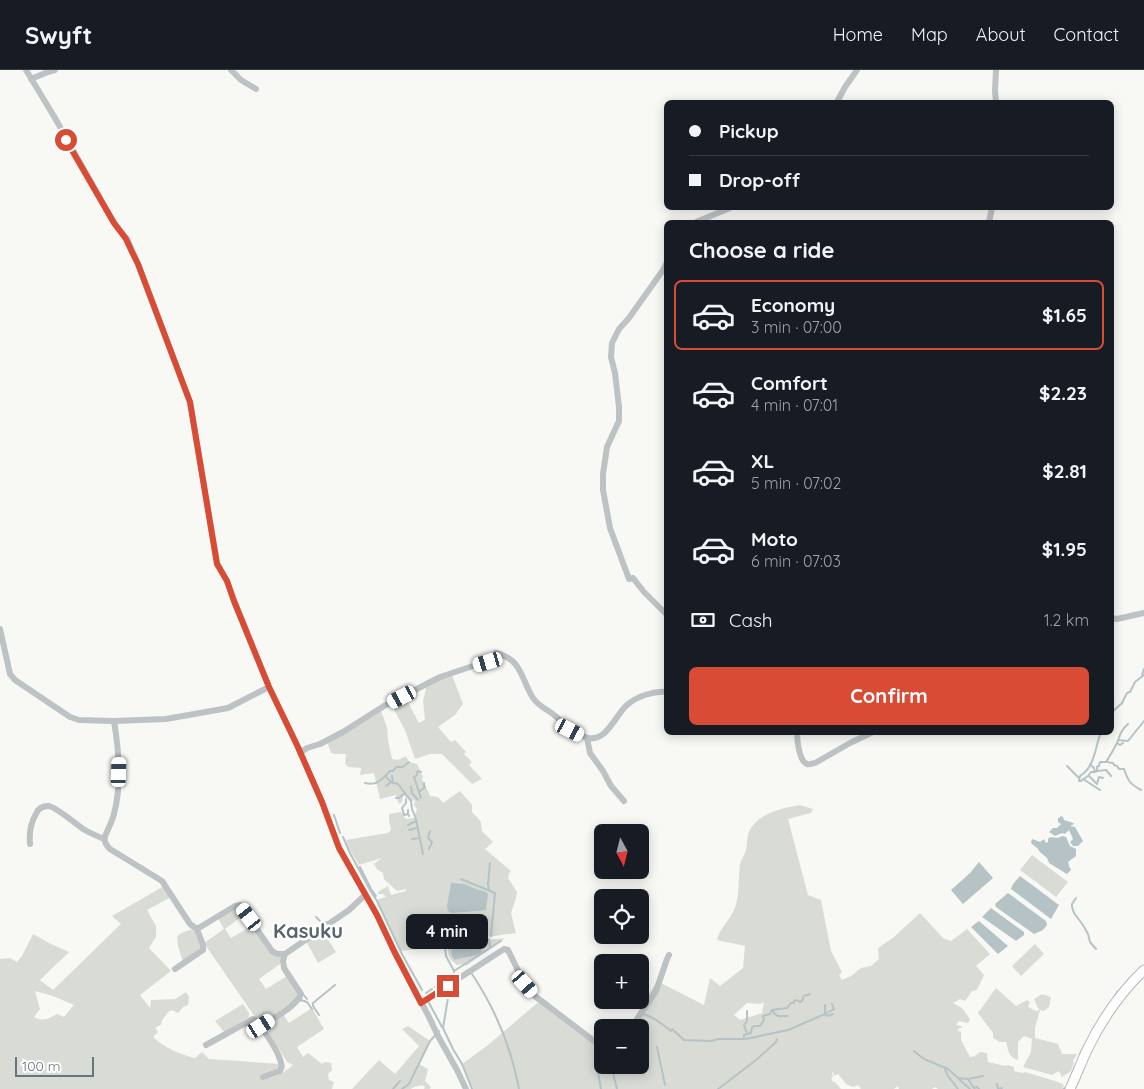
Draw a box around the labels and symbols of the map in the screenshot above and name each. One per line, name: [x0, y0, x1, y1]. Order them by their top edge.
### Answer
route start: [55, 129, 77, 151]
car: [471, 651, 504, 673]
car: [385, 683, 418, 711]
car: [553, 717, 586, 743]
car: [110, 757, 127, 787]
north arrow: [594, 824, 649, 879]
car: [233, 901, 264, 933]
callout: 4 min: [407, 914, 489, 948]
district label: Kasuku: [273, 918, 343, 943]
car: [509, 968, 540, 1000]
route end: [437, 975, 459, 997]
car: [244, 1012, 277, 1040]
scale bar: [15, 1054, 94, 1077]

